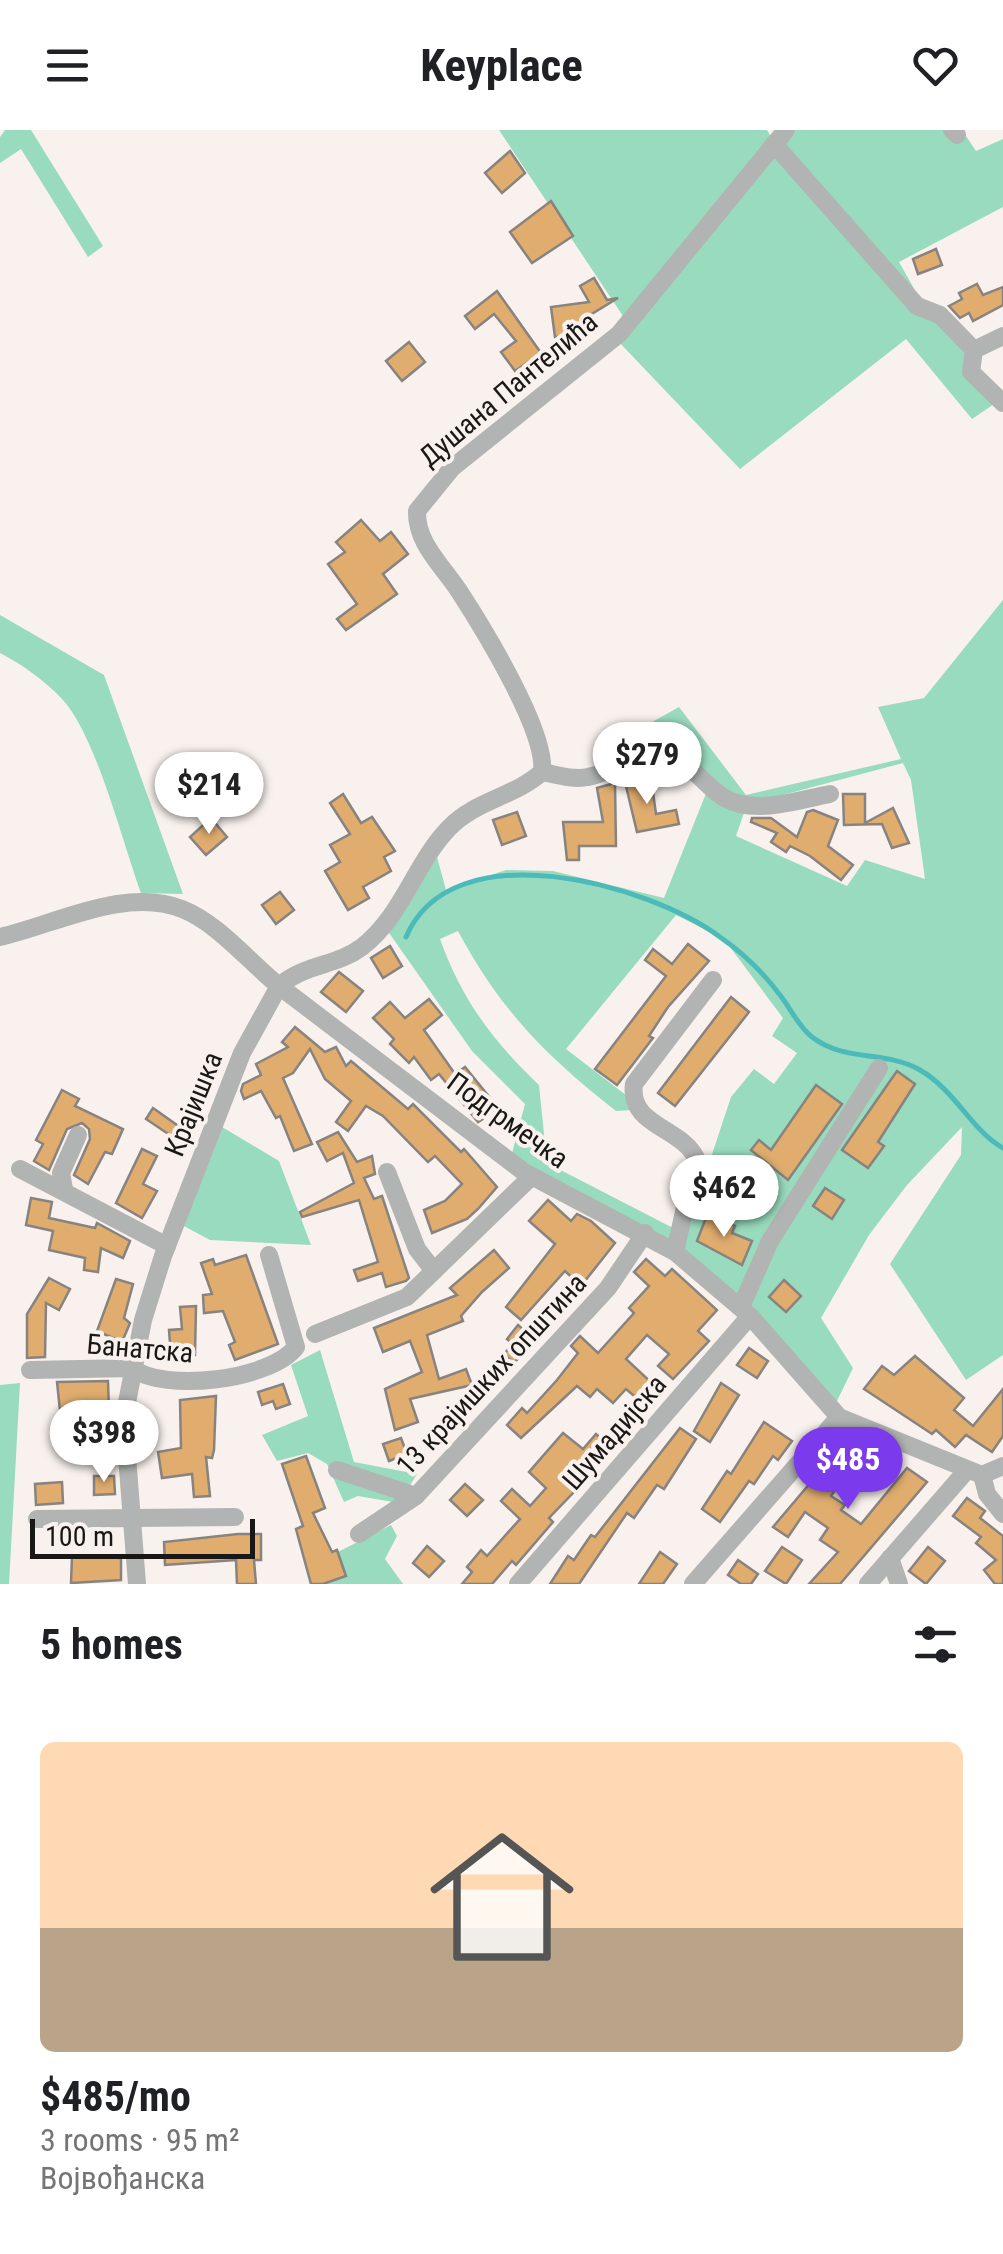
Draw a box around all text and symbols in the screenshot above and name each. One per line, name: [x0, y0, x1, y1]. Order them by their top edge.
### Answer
icon: menu: [40, 38, 95, 93]
icon: heart: [908, 38, 963, 93]
text: Keyplace: [420, 39, 583, 92]
street label: Душана Пантелића: [413, 305, 604, 473]
pin: $279: [588, 722, 706, 807]
text: $279: [615, 735, 679, 773]
pin: $214: [150, 752, 268, 837]
text: $214: [177, 765, 241, 803]
street label: Крајишка: [158, 1047, 229, 1161]
street label: Подгрмечка: [441, 1066, 575, 1175]
pin: $462: [665, 1155, 783, 1240]
text: $462: [692, 1168, 756, 1206]
street label: 13 крајишких општина: [390, 1267, 593, 1482]
street label: Банатска: [85, 1327, 195, 1370]
street label: Шумадијска: [556, 1368, 673, 1496]
pin: $398: [45, 1400, 163, 1485]
text: $398: [72, 1413, 136, 1451]
pin: $485: [789, 1427, 907, 1512]
text: $485: [816, 1440, 880, 1478]
scale bar: [30, 1514, 255, 1558]
text: 100 m: [45, 1520, 114, 1553]
icon: filters: [908, 1617, 963, 1672]
text: 5 homes: [40, 1620, 183, 1669]
icon: home: [412, 1807, 592, 1987]
text: $485/mo: [40, 2072, 191, 2121]
text: 3 rooms · 95 m²: [40, 2121, 239, 2159]
text: Војвођанска: [40, 2159, 205, 2197]

